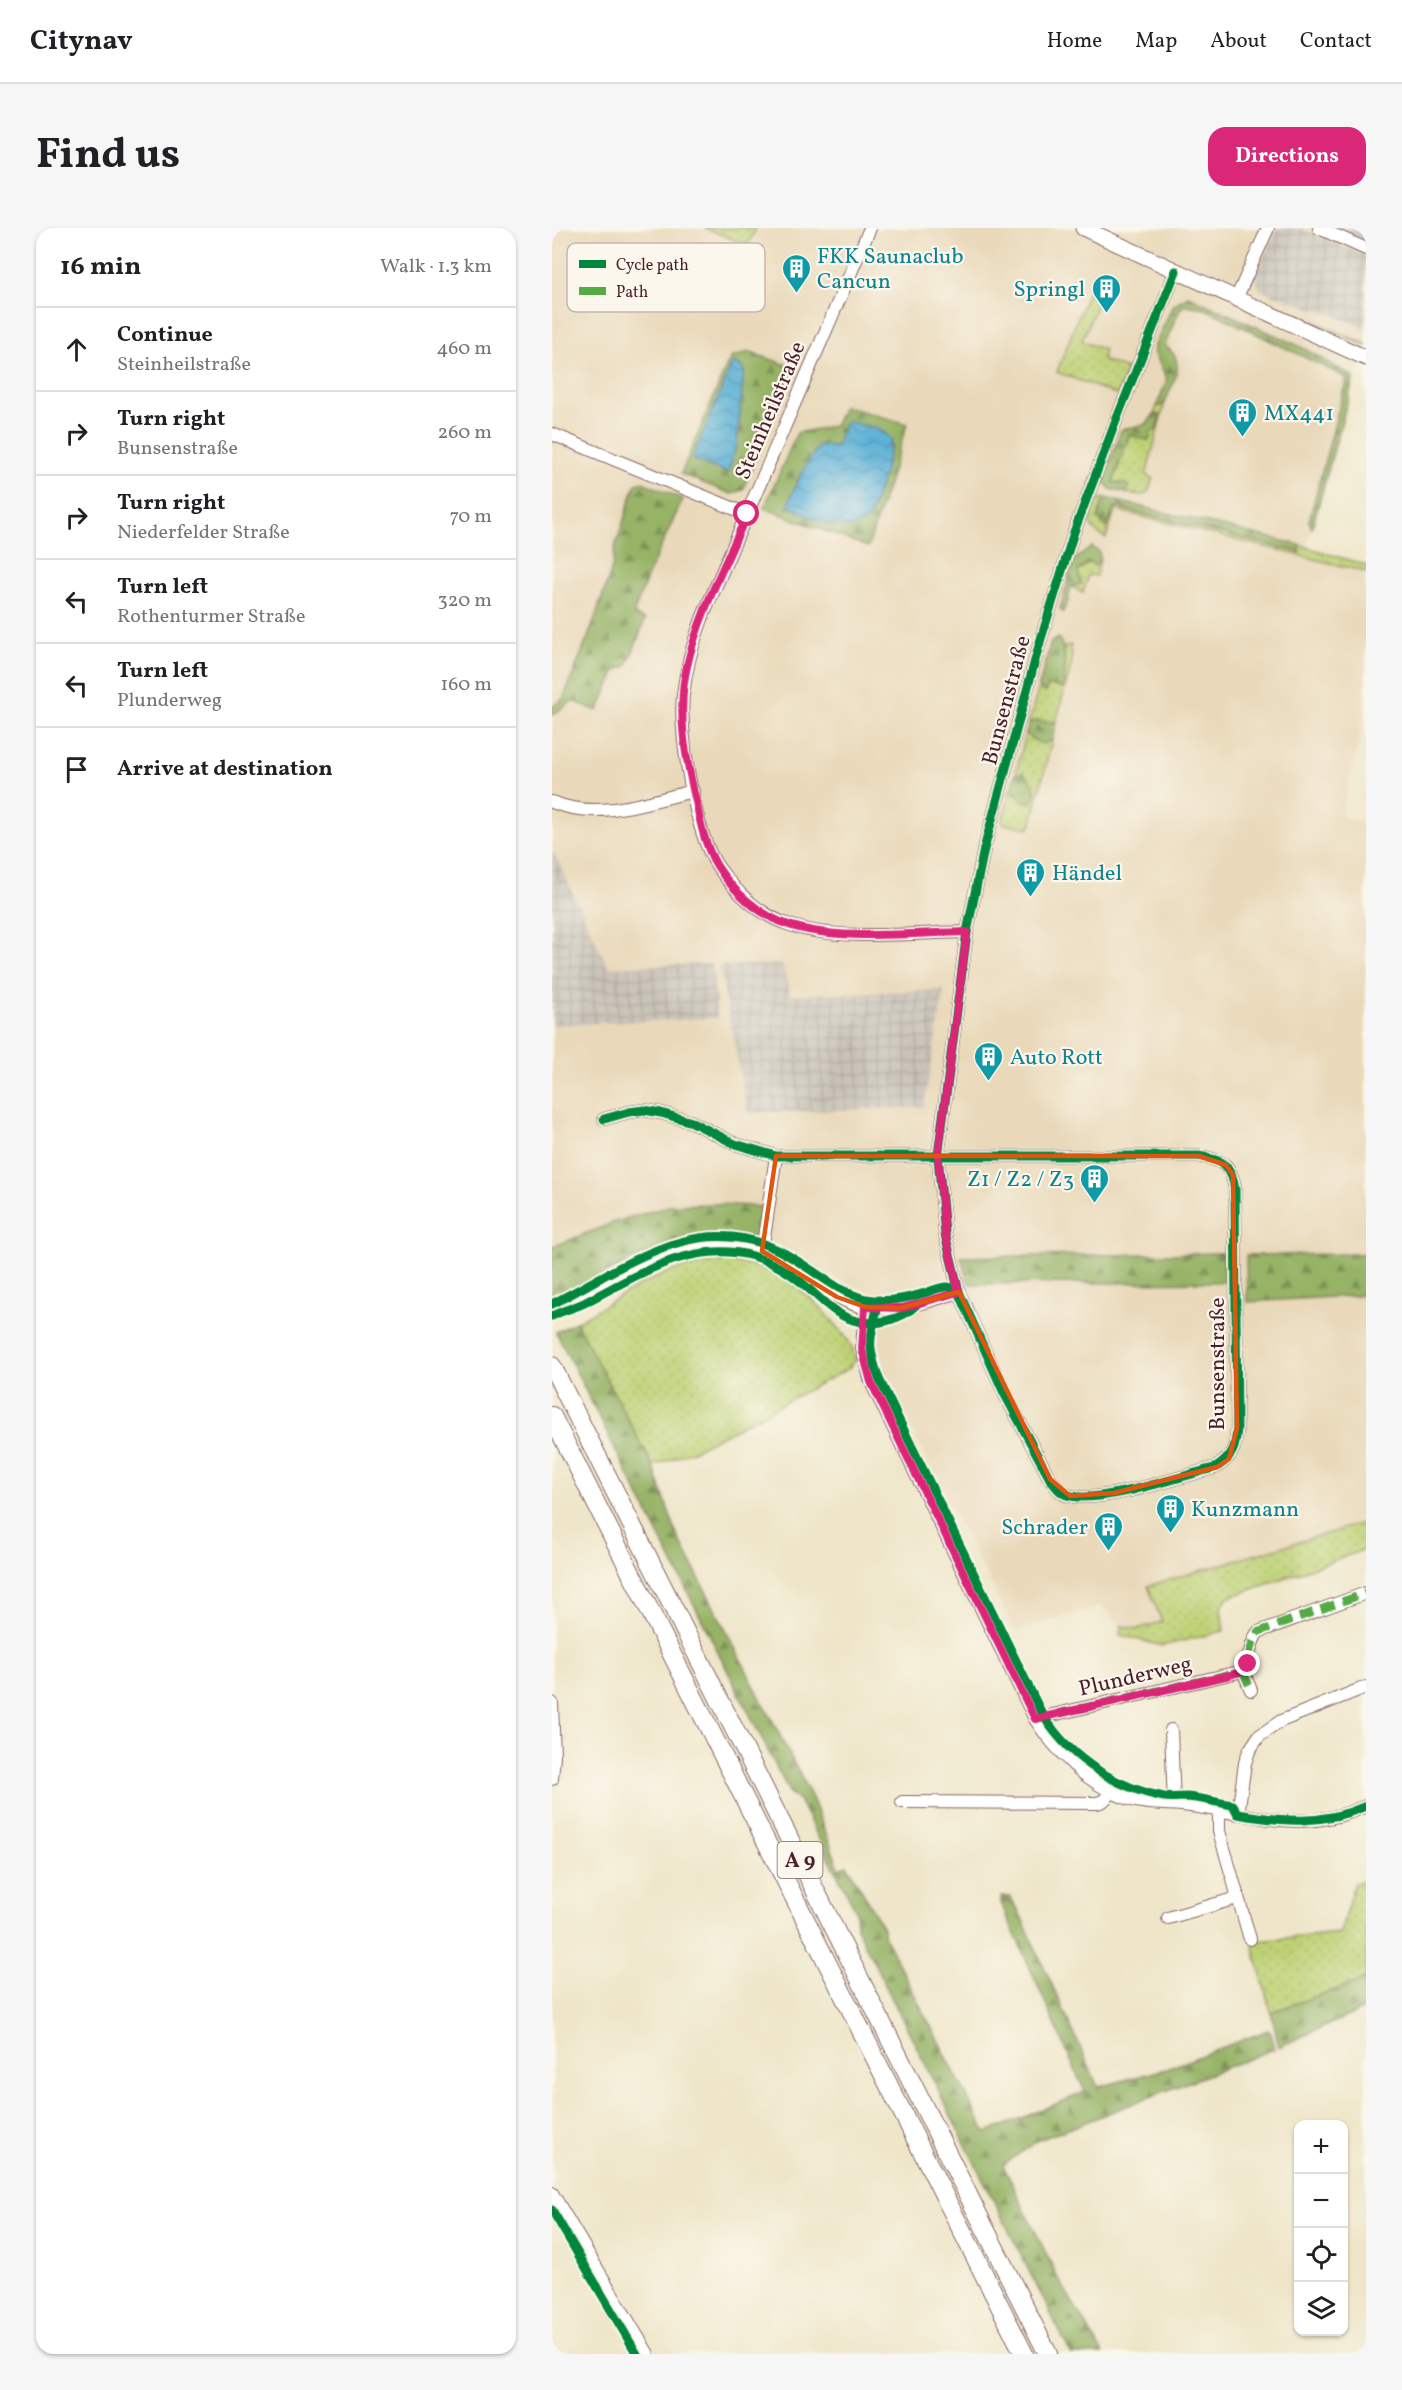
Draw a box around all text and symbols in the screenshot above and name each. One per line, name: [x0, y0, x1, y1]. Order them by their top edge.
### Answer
text: Citynav: [30, 22, 133, 61]
text: Home: [1047, 27, 1102, 56]
text: Map: [1135, 27, 1177, 56]
text: About: [1210, 27, 1267, 56]
text: Contact: [1300, 27, 1372, 56]
text: Find us: [36, 127, 180, 186]
button: Directions: [1208, 127, 1366, 186]
place label: FKK Saunaclub Cancun: [817, 242, 963, 298]
legend: [567, 243, 765, 312]
text: 16 min: [60, 249, 141, 285]
building icon: FKK Saunaclub Cancun: [780, 252, 812, 294]
text: Walk · 1.3 km: [380, 253, 492, 281]
text: Cycle path: [616, 255, 689, 277]
building icon: Springl: [1090, 272, 1122, 314]
place label: Springl: [1013, 275, 1085, 306]
text: Path: [616, 282, 648, 304]
text: Continue: [117, 320, 213, 351]
icon: ahead: [60, 333, 93, 366]
text: 460 m: [436, 335, 492, 363]
street label: Steinheilstraße: [728, 337, 814, 485]
text: Steinheilstraße: [117, 351, 251, 379]
building icon: MX441: [1227, 396, 1259, 438]
place label: MX441: [1264, 399, 1334, 430]
text: Turn right: [117, 404, 225, 435]
icon: right: [60, 417, 93, 450]
text: 260 m: [437, 419, 492, 447]
text: Bunsenstraße: [117, 435, 238, 463]
text: Turn right: [117, 488, 225, 519]
route start: [733, 500, 759, 526]
icon: right: [60, 501, 93, 534]
text: 70 m: [449, 503, 492, 531]
text: Niederfelder Straße: [117, 519, 290, 547]
text: Turn left: [117, 572, 208, 603]
icon: left: [60, 585, 93, 618]
text: 320 m: [437, 587, 492, 615]
text: Rothenturmer Straße: [117, 603, 305, 631]
street label: Bunsenstraße: [975, 632, 1040, 769]
text: Turn left: [117, 656, 208, 687]
icon: left: [60, 669, 93, 702]
text: 160 m: [440, 671, 492, 699]
text: Plunderweg: [117, 687, 222, 715]
icon: arrive: [60, 753, 93, 786]
text: Arrive at destination: [117, 754, 333, 785]
building icon: Händel: [1015, 856, 1047, 898]
place label: Händel: [1052, 859, 1122, 890]
building icon: Auto Rott: [973, 1040, 1005, 1082]
place label: Auto Rott: [1010, 1043, 1103, 1074]
building icon: Z1 / Z2 / Z3: [1079, 1162, 1111, 1204]
place label: Z1 / Z2 / Z3: [967, 1165, 1074, 1196]
street label: Bunsenstraße: [1203, 1297, 1234, 1431]
building icon: Kunzmann: [1154, 1492, 1186, 1534]
place label: Kunzmann: [1191, 1495, 1299, 1526]
building icon: Schrader: [1093, 1510, 1125, 1552]
place label: Schrader: [1001, 1513, 1088, 1544]
street label: Plunderweg: [1076, 1649, 1195, 1706]
route end: [1234, 1650, 1260, 1676]
road number: A 9: [778, 1842, 822, 1878]
map controls: [1294, 2120, 1348, 2336]
button: +: [1294, 2120, 1348, 2174]
button: −: [1294, 2174, 1348, 2228]
button: locate: [1294, 2228, 1348, 2282]
button: layers: [1294, 2282, 1348, 2336]

